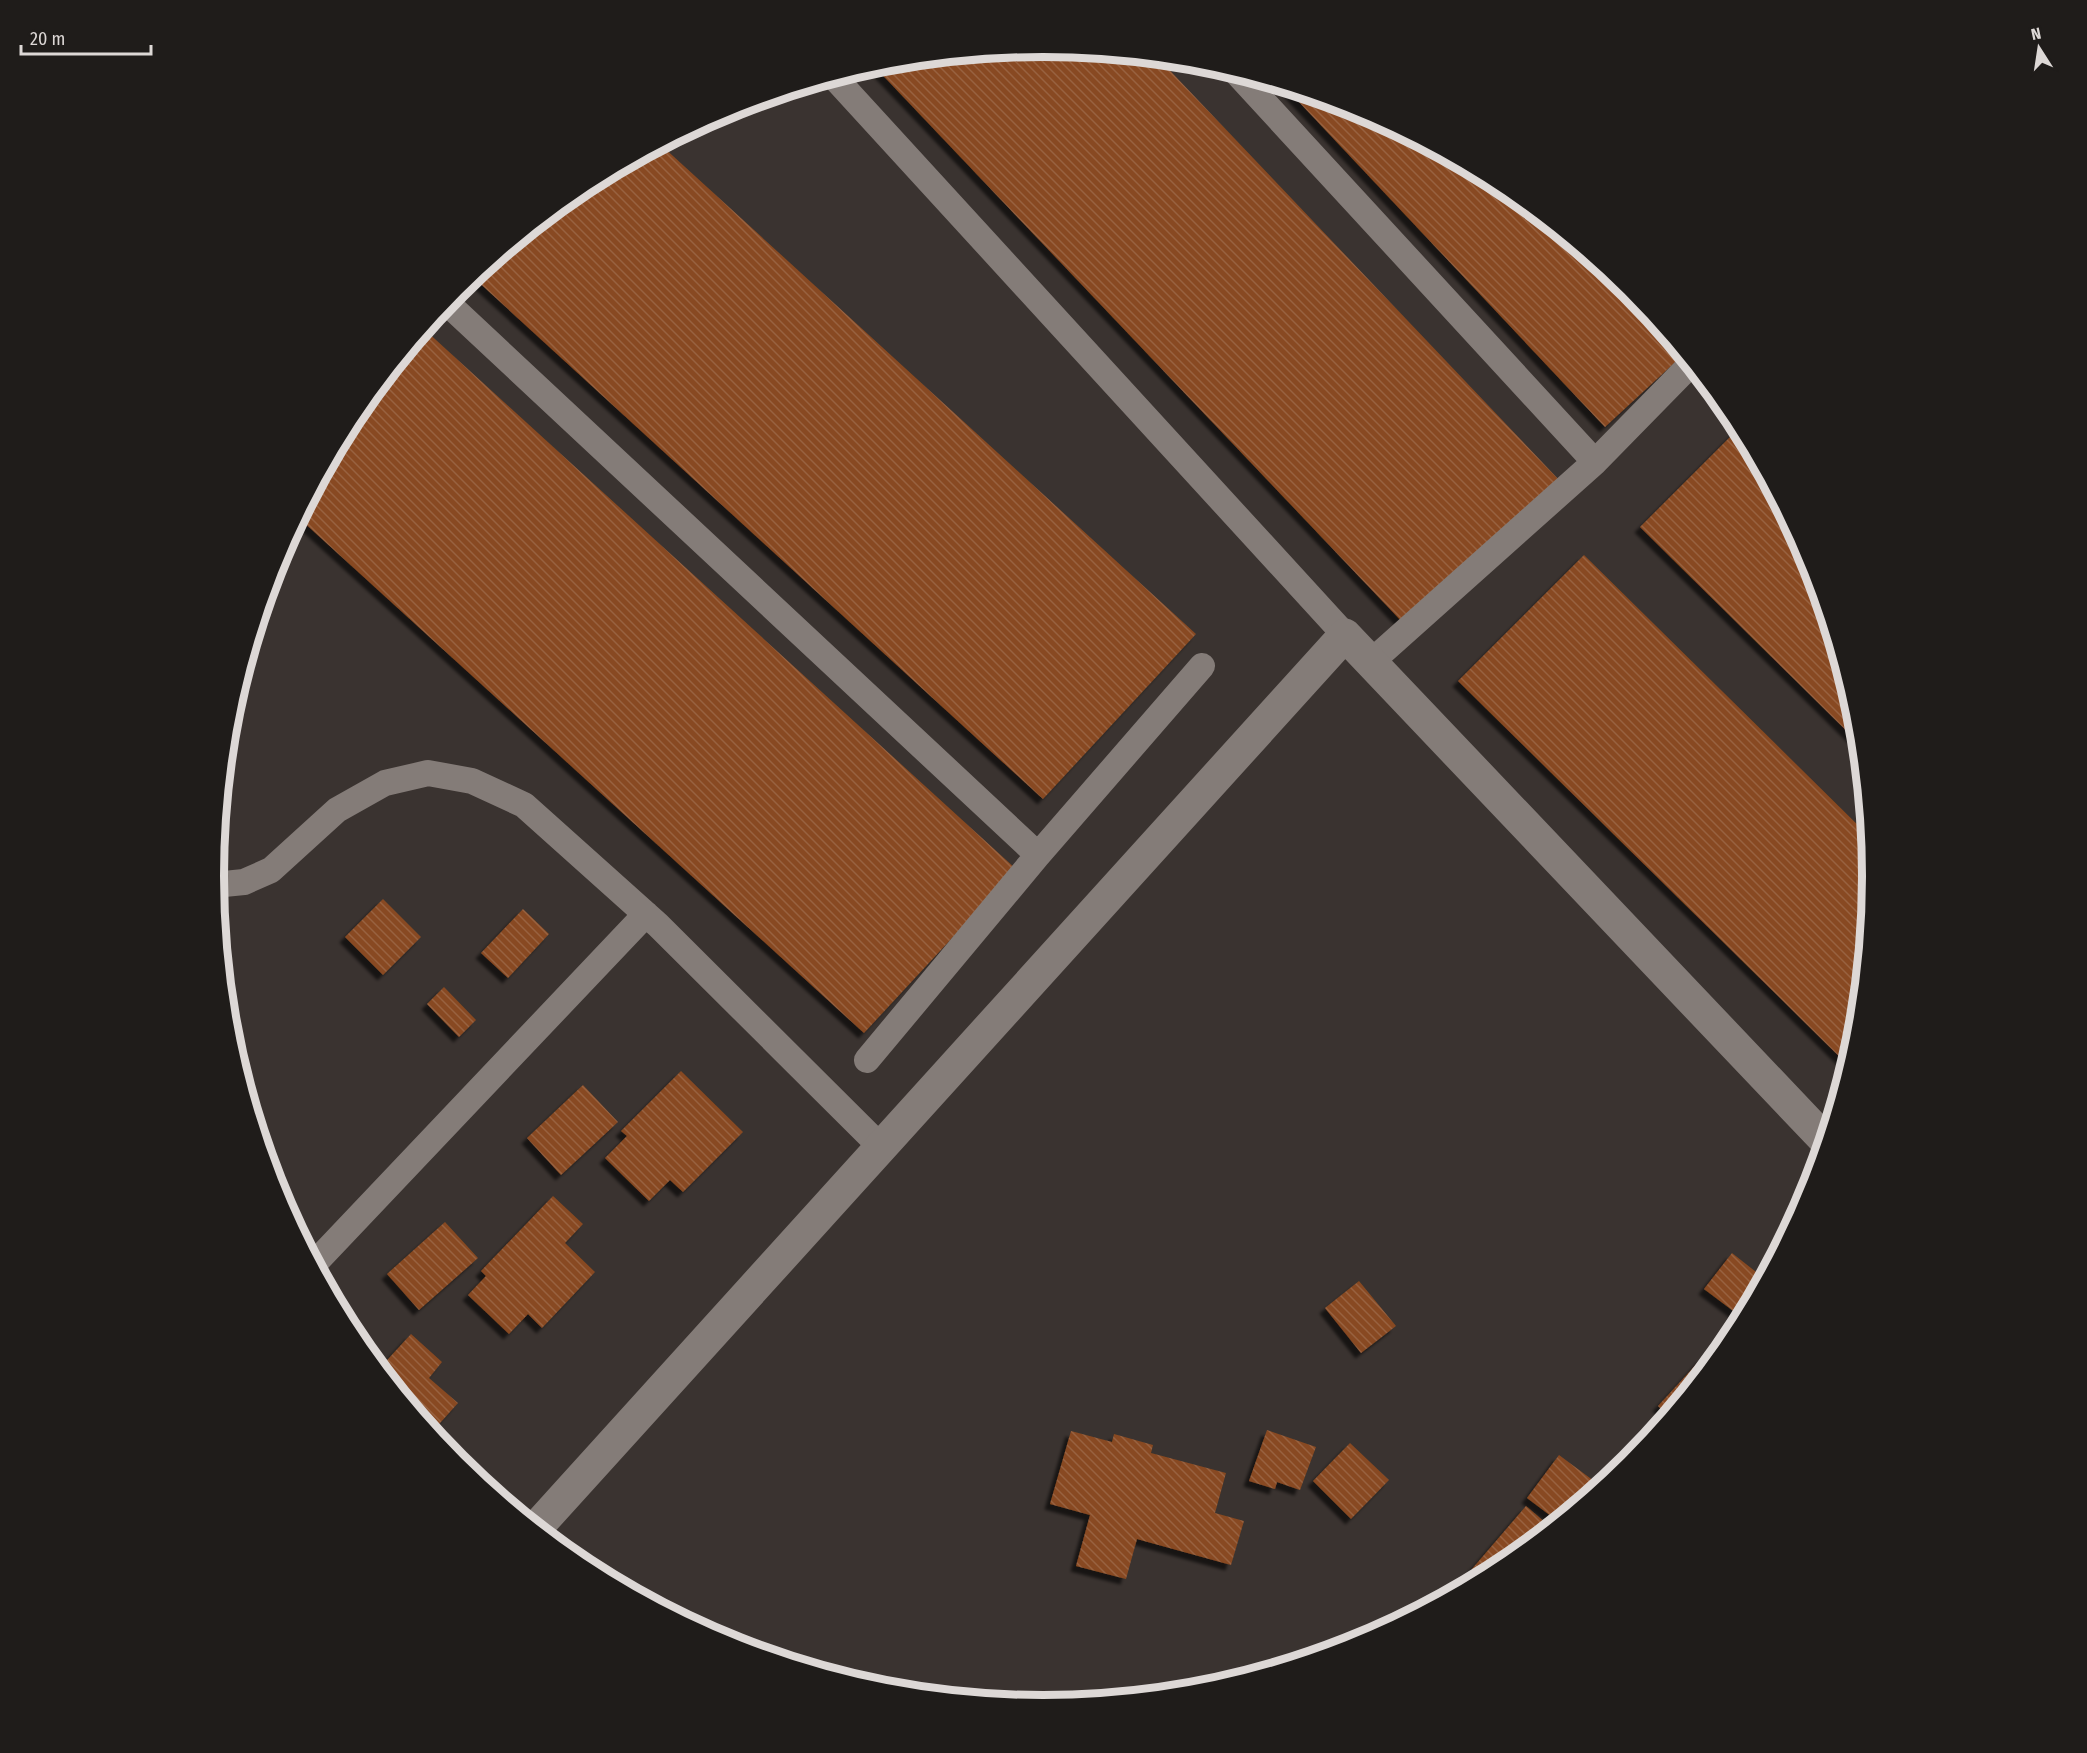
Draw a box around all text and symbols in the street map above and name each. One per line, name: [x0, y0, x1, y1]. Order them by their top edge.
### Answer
scale bar: [21, 18, 152, 56]
north arrow: [2009, 18, 2069, 78]
text: N: [2029, 24, 2043, 44]
text: 20 m: [30, 28, 65, 50]

